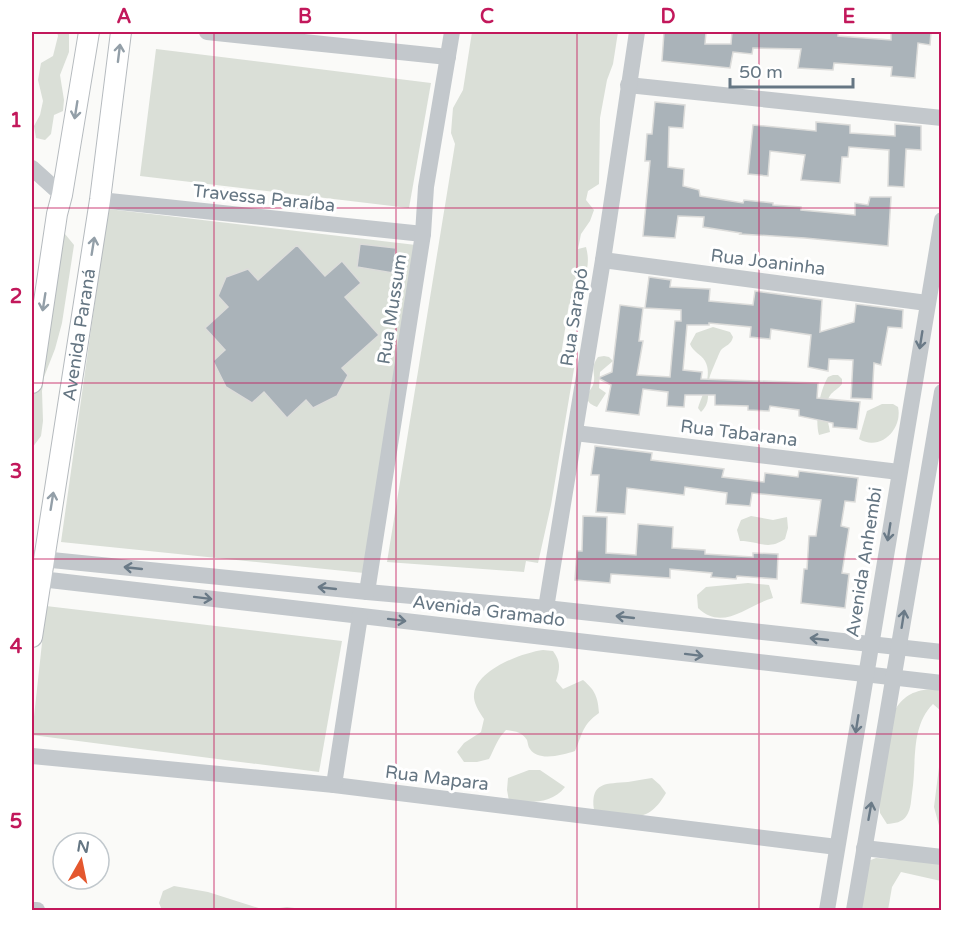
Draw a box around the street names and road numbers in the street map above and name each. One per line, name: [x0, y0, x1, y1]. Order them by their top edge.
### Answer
street label: Travessa Paraíba: [192, 180, 336, 216]
street label: Rua Joaninha: [709, 244, 827, 280]
street label: Rua Mussum: [372, 252, 412, 366]
street label: Rua Sarapó: [555, 266, 593, 368]
street label: Avenida Paraná: [58, 267, 100, 402]
street label: Rua Tabarana: [679, 415, 799, 451]
street label: Avenida Anhembi: [841, 485, 887, 639]
street label: Avenida Gramado: [411, 591, 567, 631]
street label: Rua Mapara: [384, 761, 490, 795]

